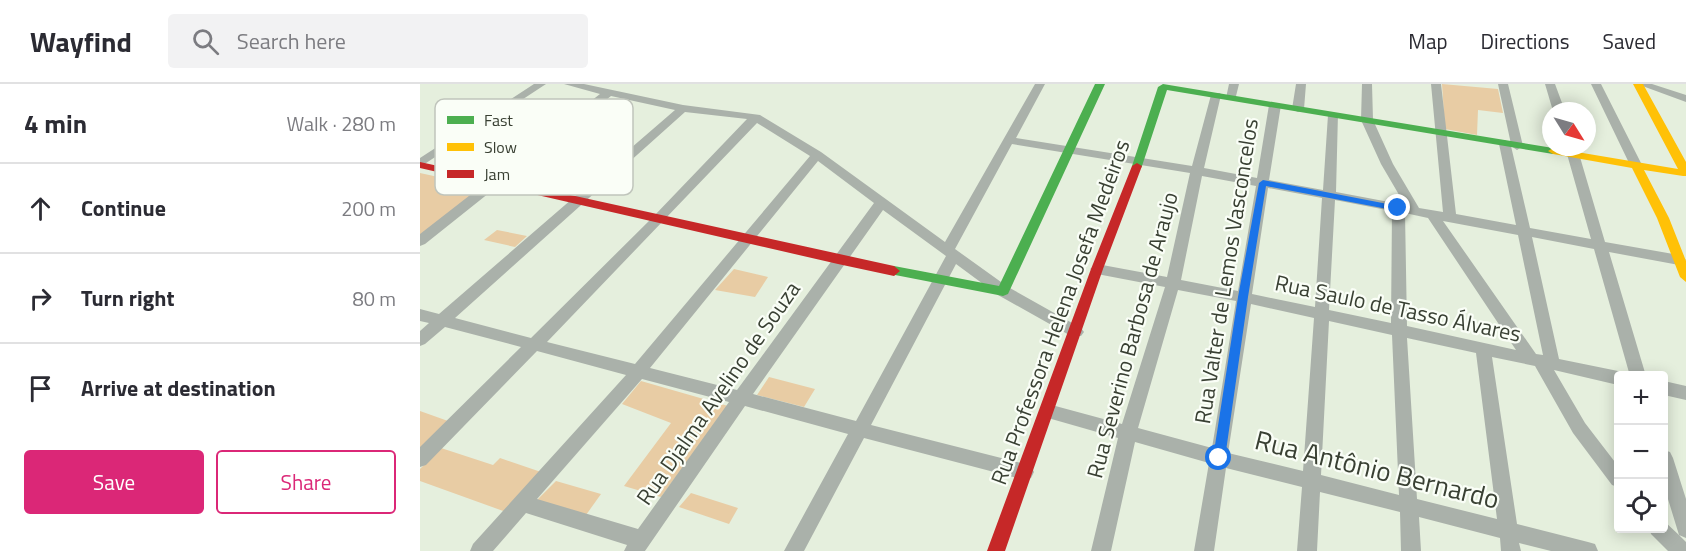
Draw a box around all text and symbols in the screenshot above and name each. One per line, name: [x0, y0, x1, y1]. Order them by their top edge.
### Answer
search box: [168, 14, 588, 68]
text: Wayfind: [30, 20, 132, 63]
text: Search here: [237, 24, 346, 58]
icon: search: [189, 25, 222, 58]
text: Map: [1408, 25, 1448, 57]
text: Directions: [1481, 25, 1570, 57]
text: Saved: [1603, 25, 1656, 57]
legend: [435, 99, 633, 195]
north arrow: [1542, 102, 1596, 156]
text: 4 min: [24, 104, 87, 143]
text: Walk · 280 m: [287, 108, 396, 139]
text: Fast: [484, 108, 513, 132]
street label: Rua Valter de Lemos Vasconcelos: [1185, 116, 1267, 426]
text: Slow: [484, 135, 517, 159]
street label: Rua Professora Helena Josefa Medeiros: [982, 135, 1138, 489]
text: Jam: [484, 162, 510, 186]
street label: Rua Severino Barbosa de Araujo: [1077, 188, 1187, 482]
text: Continue: [81, 191, 166, 225]
icon: ahead: [24, 192, 57, 225]
text: 200 m: [341, 193, 396, 224]
route end: [1384, 194, 1410, 220]
street label: Rua Saulo de Tasso Álvares: [1272, 265, 1524, 351]
street label: Rua Djalma Avelino de Souza: [628, 274, 808, 512]
text: Turn right: [81, 281, 175, 315]
icon: right: [24, 282, 57, 315]
text: 80 m: [352, 283, 396, 314]
text: Arrive at destination: [81, 371, 276, 405]
map controls: [1614, 371, 1668, 533]
button: +: [1614, 371, 1668, 425]
icon: arrive: [24, 372, 57, 405]
street label: Rua Antônio Bernardo: [1251, 418, 1504, 519]
button: −: [1614, 425, 1668, 479]
route start: [1205, 444, 1231, 470]
button: Save: [24, 450, 204, 514]
button: Share: [216, 450, 396, 514]
button: locate: [1614, 479, 1668, 533]

